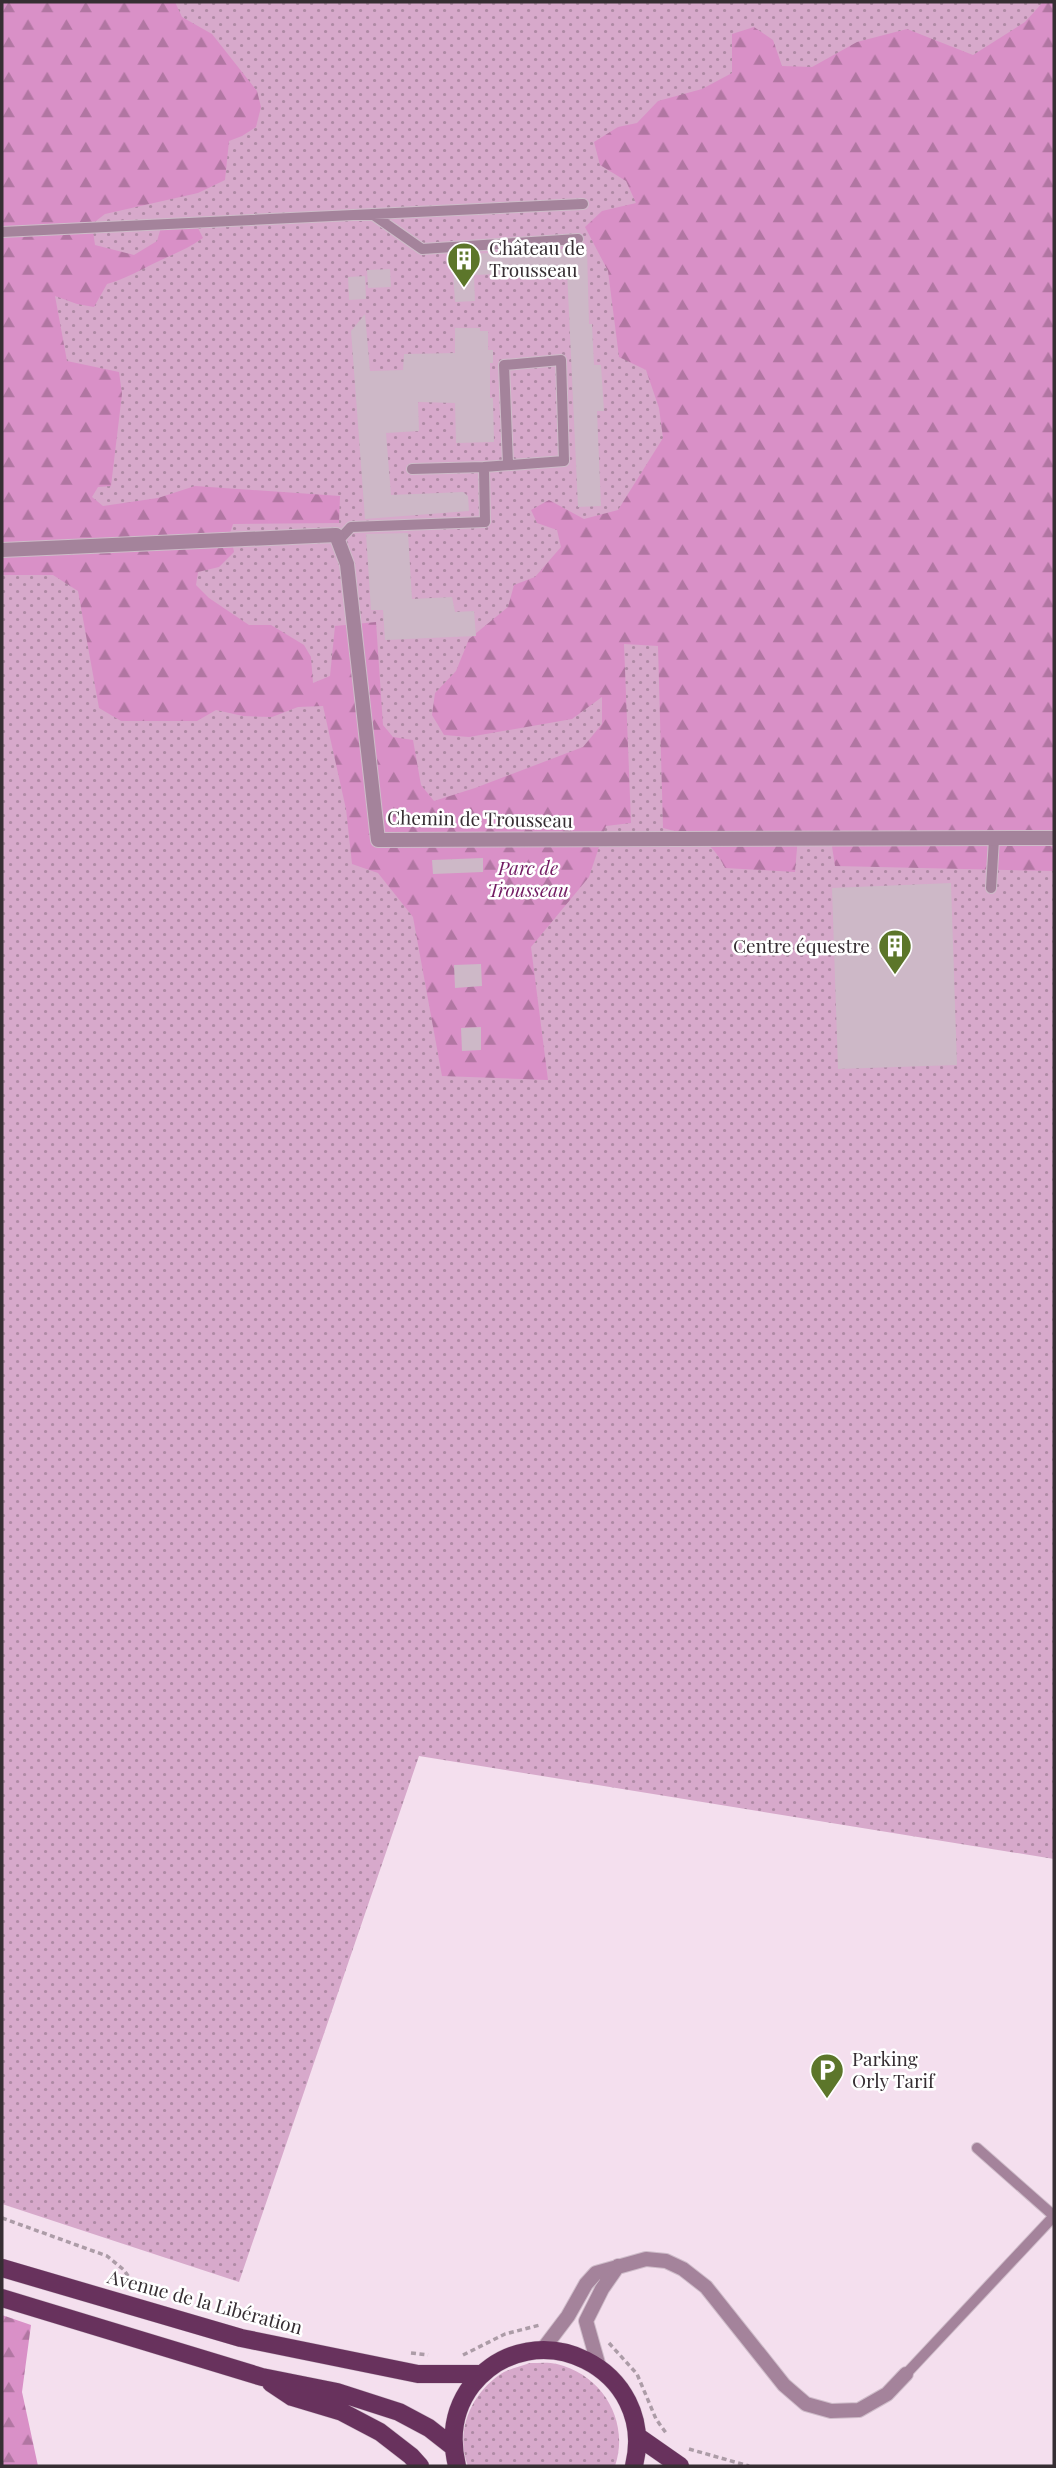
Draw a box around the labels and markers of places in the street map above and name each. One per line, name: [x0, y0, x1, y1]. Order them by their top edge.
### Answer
place label: Château de Trousseau: [489, 234, 585, 282]
building icon: Château de Trousseau: [445, 240, 483, 289]
building icon: Centre équestre: [876, 927, 914, 976]
place label: Centre équestre: [733, 932, 870, 958]
place label: Parking Orly Tarif: [852, 2045, 936, 2093]
parking icon: Parking Orly Tarif: [808, 2051, 846, 2100]

